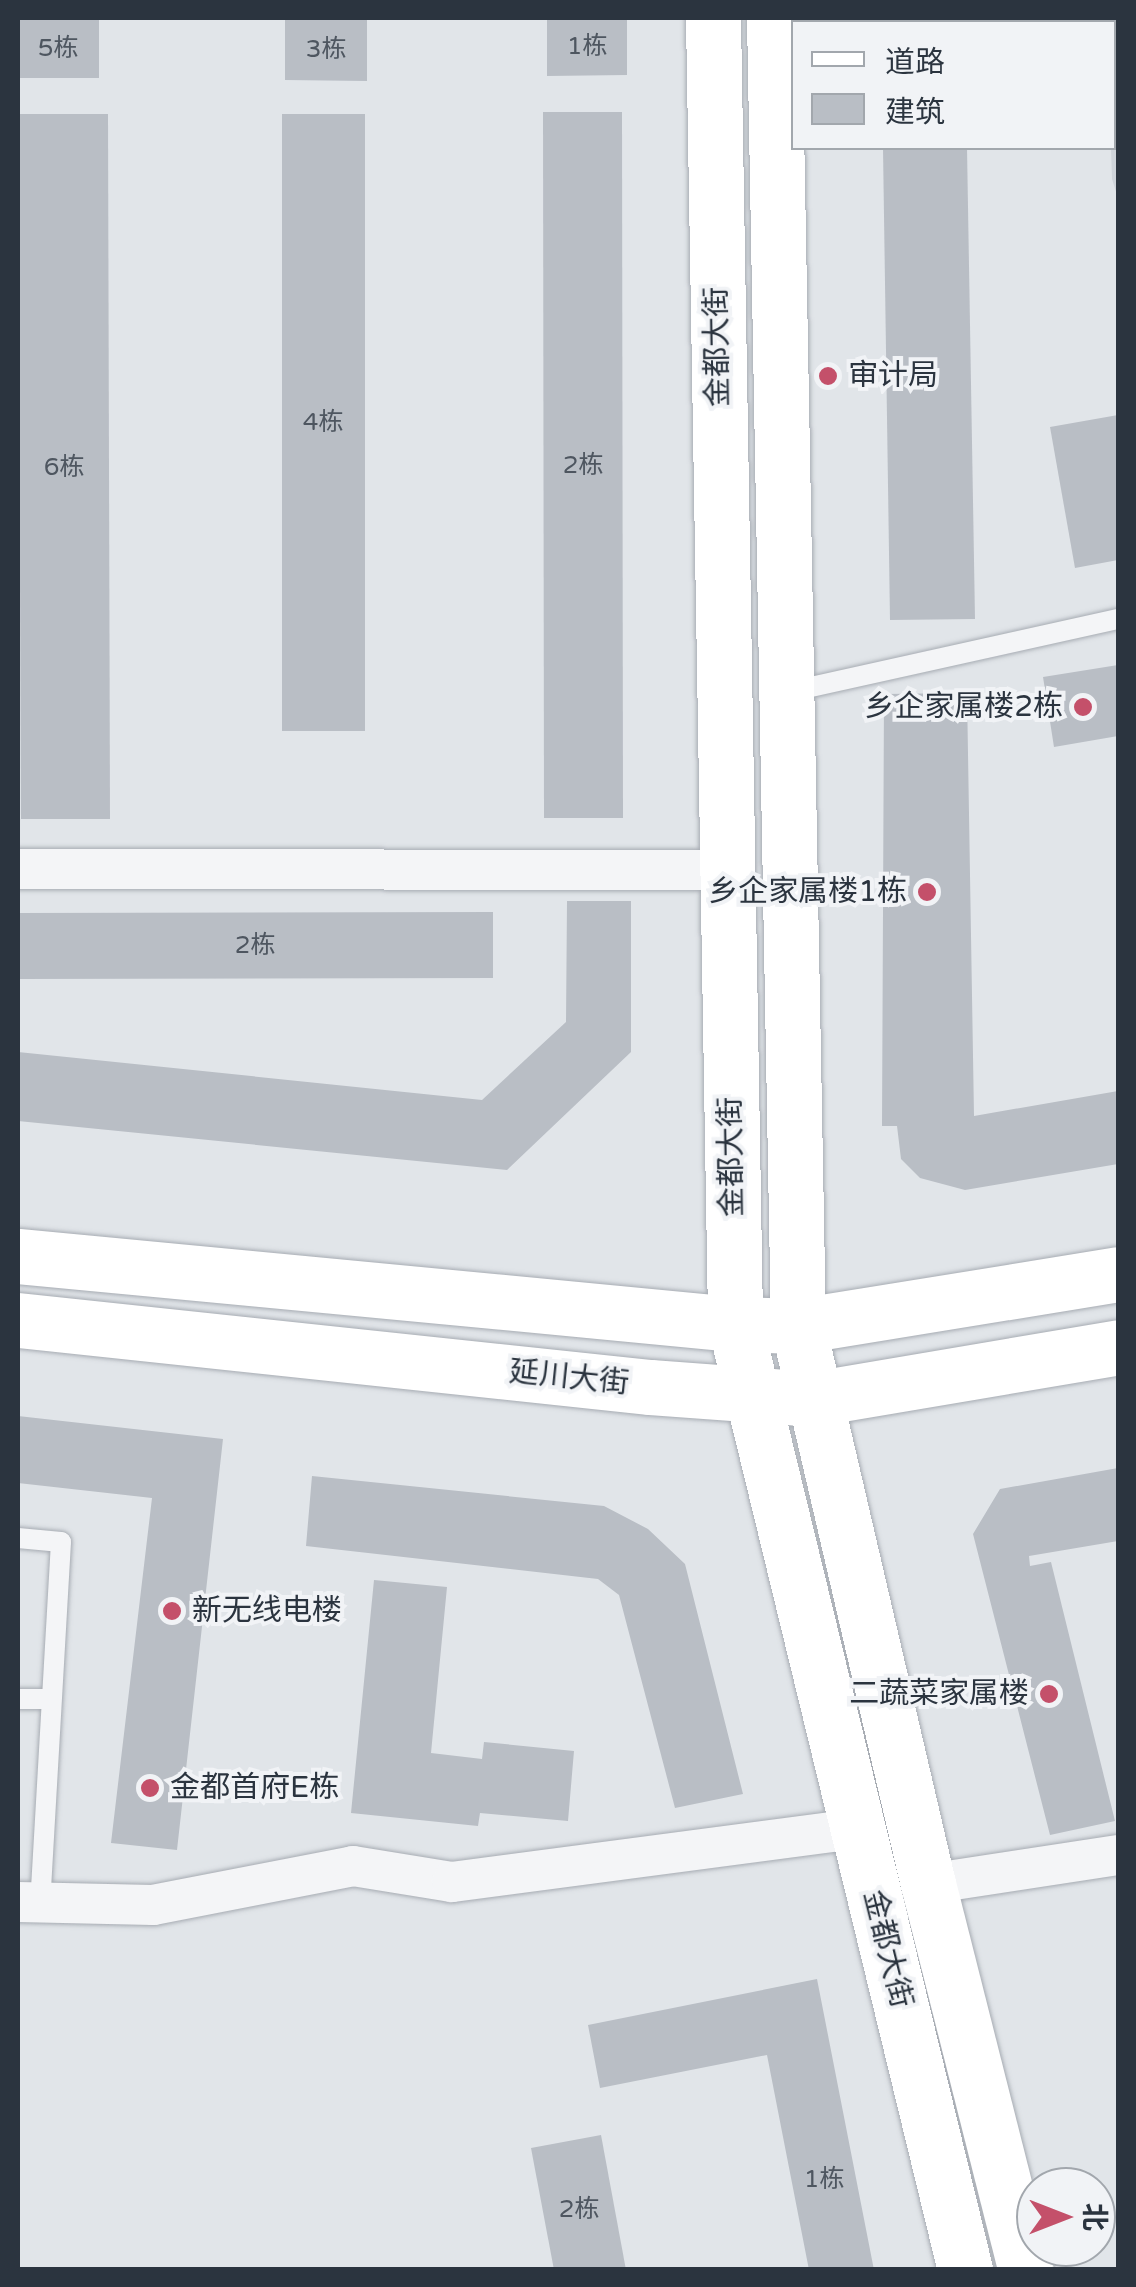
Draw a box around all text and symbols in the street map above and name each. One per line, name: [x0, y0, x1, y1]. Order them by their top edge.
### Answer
legend: [791, 20, 1116, 150]
house number: 1栋: [567, 31, 607, 61]
house number: 5栋: [38, 33, 78, 63]
house number: 3栋: [306, 34, 346, 64]
text: 道路: [885, 44, 945, 81]
text: 建筑: [885, 94, 945, 131]
street label: 金都大街: [699, 287, 737, 407]
place label: 审计局: [848, 358, 938, 394]
marker: 审计局: [817, 365, 839, 387]
house number: 4栋: [303, 407, 343, 437]
house number: 2栋: [563, 450, 603, 480]
house number: 6栋: [44, 452, 84, 482]
place label: 乡企家属楼2栋: [864, 689, 1063, 725]
marker: 乡企家属楼2栋: [1072, 696, 1094, 718]
place label: 乡企家属楼1栋: [708, 874, 907, 910]
marker: 乡企家属楼1栋: [916, 881, 938, 903]
house number: 2栋: [235, 930, 275, 960]
street label: 金都大街: [713, 1097, 751, 1217]
street label: 延川大街: [507, 1354, 631, 1402]
place label: 新无线电楼: [192, 1593, 342, 1629]
marker: 新无线电楼: [161, 1600, 183, 1622]
place label: 二蔬菜家属楼: [849, 1676, 1029, 1712]
marker: 二蔬菜家属楼: [1038, 1683, 1060, 1705]
place label: 金都首府E栋: [170, 1770, 339, 1806]
marker: 金都首府E栋: [139, 1777, 161, 1799]
street label: 金都大街: [855, 1886, 919, 2012]
house number: 1栋: [804, 2164, 844, 2194]
north arrow: [1016, 2167, 1116, 2267]
house number: 2栋: [559, 2194, 599, 2224]
text: 北: [1077, 2203, 1111, 2231]

